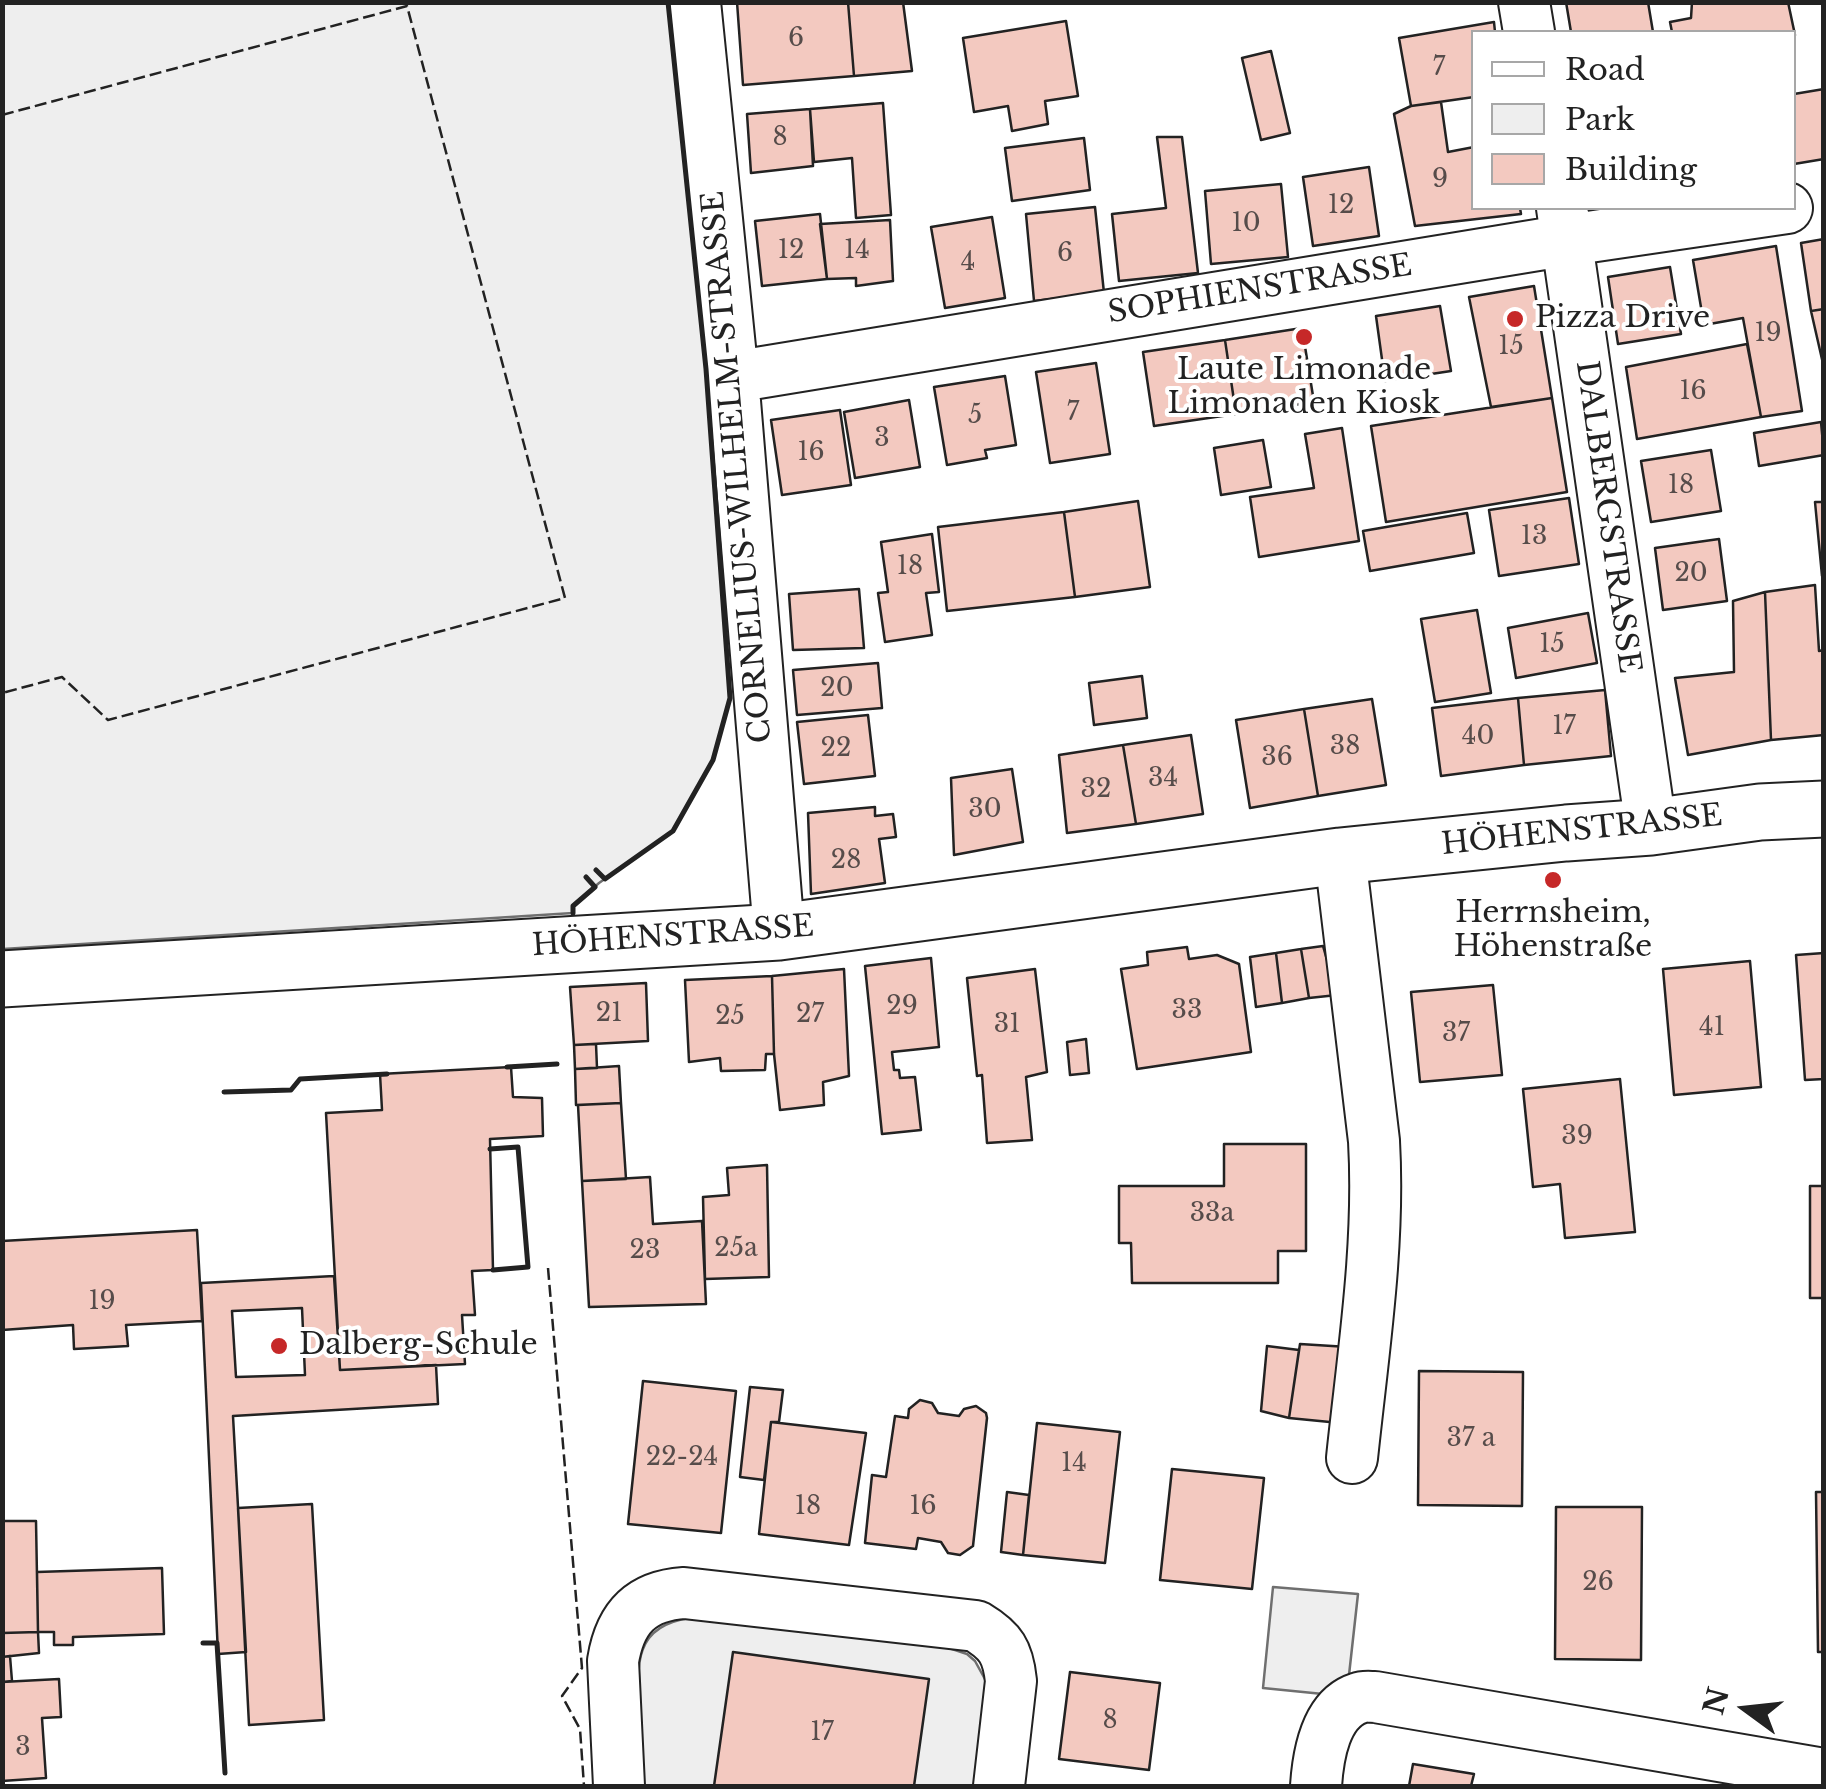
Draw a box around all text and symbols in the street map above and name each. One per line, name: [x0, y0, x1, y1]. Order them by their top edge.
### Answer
house number: 6: [788, 24, 804, 54]
legend: [1471, 30, 1796, 210]
text: Road: [1565, 51, 1645, 88]
house number: 7: [1433, 53, 1445, 83]
text: Park: [1565, 101, 1635, 138]
house number: 8: [772, 123, 788, 153]
text: Building: [1565, 151, 1697, 188]
house number: 9: [1432, 165, 1448, 195]
street label: CORNELIUS-WILHELM-STRASSE: [696, 189, 780, 745]
house number: 12: [1328, 191, 1354, 221]
house number: 10: [1232, 209, 1260, 239]
house number: 12: [778, 236, 804, 266]
house number: 14: [844, 236, 870, 266]
house number: 6: [1057, 239, 1073, 269]
house number: 4: [961, 248, 975, 278]
street label: SOPHIENSTRASSE: [1105, 248, 1415, 332]
place label: Pizza Drive: [1535, 301, 1710, 337]
marker: Pizza Drive: [1504, 308, 1526, 330]
house number: 19: [1754, 319, 1782, 349]
marker: Laute Limonade Limonaden Kiosk: [1293, 326, 1315, 348]
house number: 15: [1498, 332, 1524, 362]
place label: Laute Limonade Limonaden Kiosk: [1167, 353, 1441, 424]
street label: DALBERGSTRASSE: [1567, 358, 1647, 676]
house number: 16: [1679, 377, 1707, 407]
house number: 7: [1067, 398, 1079, 428]
house number: 5: [968, 401, 982, 431]
house number: 3: [874, 424, 890, 454]
house number: 16: [797, 438, 825, 468]
house number: 18: [1668, 471, 1694, 501]
house number: 13: [1521, 522, 1547, 552]
house number: 18: [897, 552, 923, 582]
house number: 20: [1674, 559, 1708, 589]
house number: 15: [1539, 630, 1565, 660]
house number: 20: [820, 674, 854, 704]
house number: 17: [1552, 712, 1576, 742]
house number: 40: [1462, 722, 1494, 752]
house number: 38: [1330, 732, 1360, 762]
house number: 22: [821, 734, 851, 764]
house number: 36: [1261, 743, 1293, 773]
house number: 34: [1148, 764, 1178, 794]
house number: 32: [1081, 775, 1111, 805]
house number: 30: [968, 795, 1002, 825]
street label: HÖHENSTRASSE: [1440, 798, 1724, 864]
house number: 28: [831, 846, 861, 876]
marker: Herrnsheim, Höhenstraße: [1542, 869, 1564, 891]
place label: Herrnsheim, Höhenstraße: [1454, 896, 1652, 966]
street label: HÖHENSTRASSE: [531, 909, 815, 965]
house number: 29: [886, 992, 918, 1022]
house number: 33: [1172, 996, 1202, 1026]
house number: 21: [596, 999, 622, 1029]
house number: 27: [796, 1000, 824, 1030]
house number: 25: [715, 1002, 745, 1032]
house number: 31: [994, 1010, 1020, 1040]
house number: 41: [1699, 1013, 1725, 1043]
house number: 37: [1442, 1019, 1470, 1049]
house number: 39: [1561, 1122, 1593, 1152]
house number: 33a: [1190, 1199, 1234, 1229]
house number: 25a: [714, 1234, 758, 1264]
house number: 23: [630, 1236, 660, 1266]
house number: 19: [88, 1287, 116, 1317]
place label: Dalberg-Schule: [299, 1328, 538, 1364]
marker: Dalberg-Schule: [268, 1335, 290, 1357]
house number: 37 a: [1447, 1424, 1495, 1454]
house number: 22-24: [646, 1443, 718, 1473]
house number: 14: [1061, 1449, 1087, 1479]
house number: 18: [795, 1492, 821, 1522]
house number: 16: [909, 1492, 937, 1522]
house number: 26: [1582, 1568, 1614, 1598]
north arrow: [1696, 1659, 1796, 1759]
text: N: [1696, 1684, 1737, 1718]
house number: 8: [1102, 1706, 1118, 1736]
house number: 17: [810, 1718, 834, 1748]
house number: 3: [15, 1733, 31, 1763]

